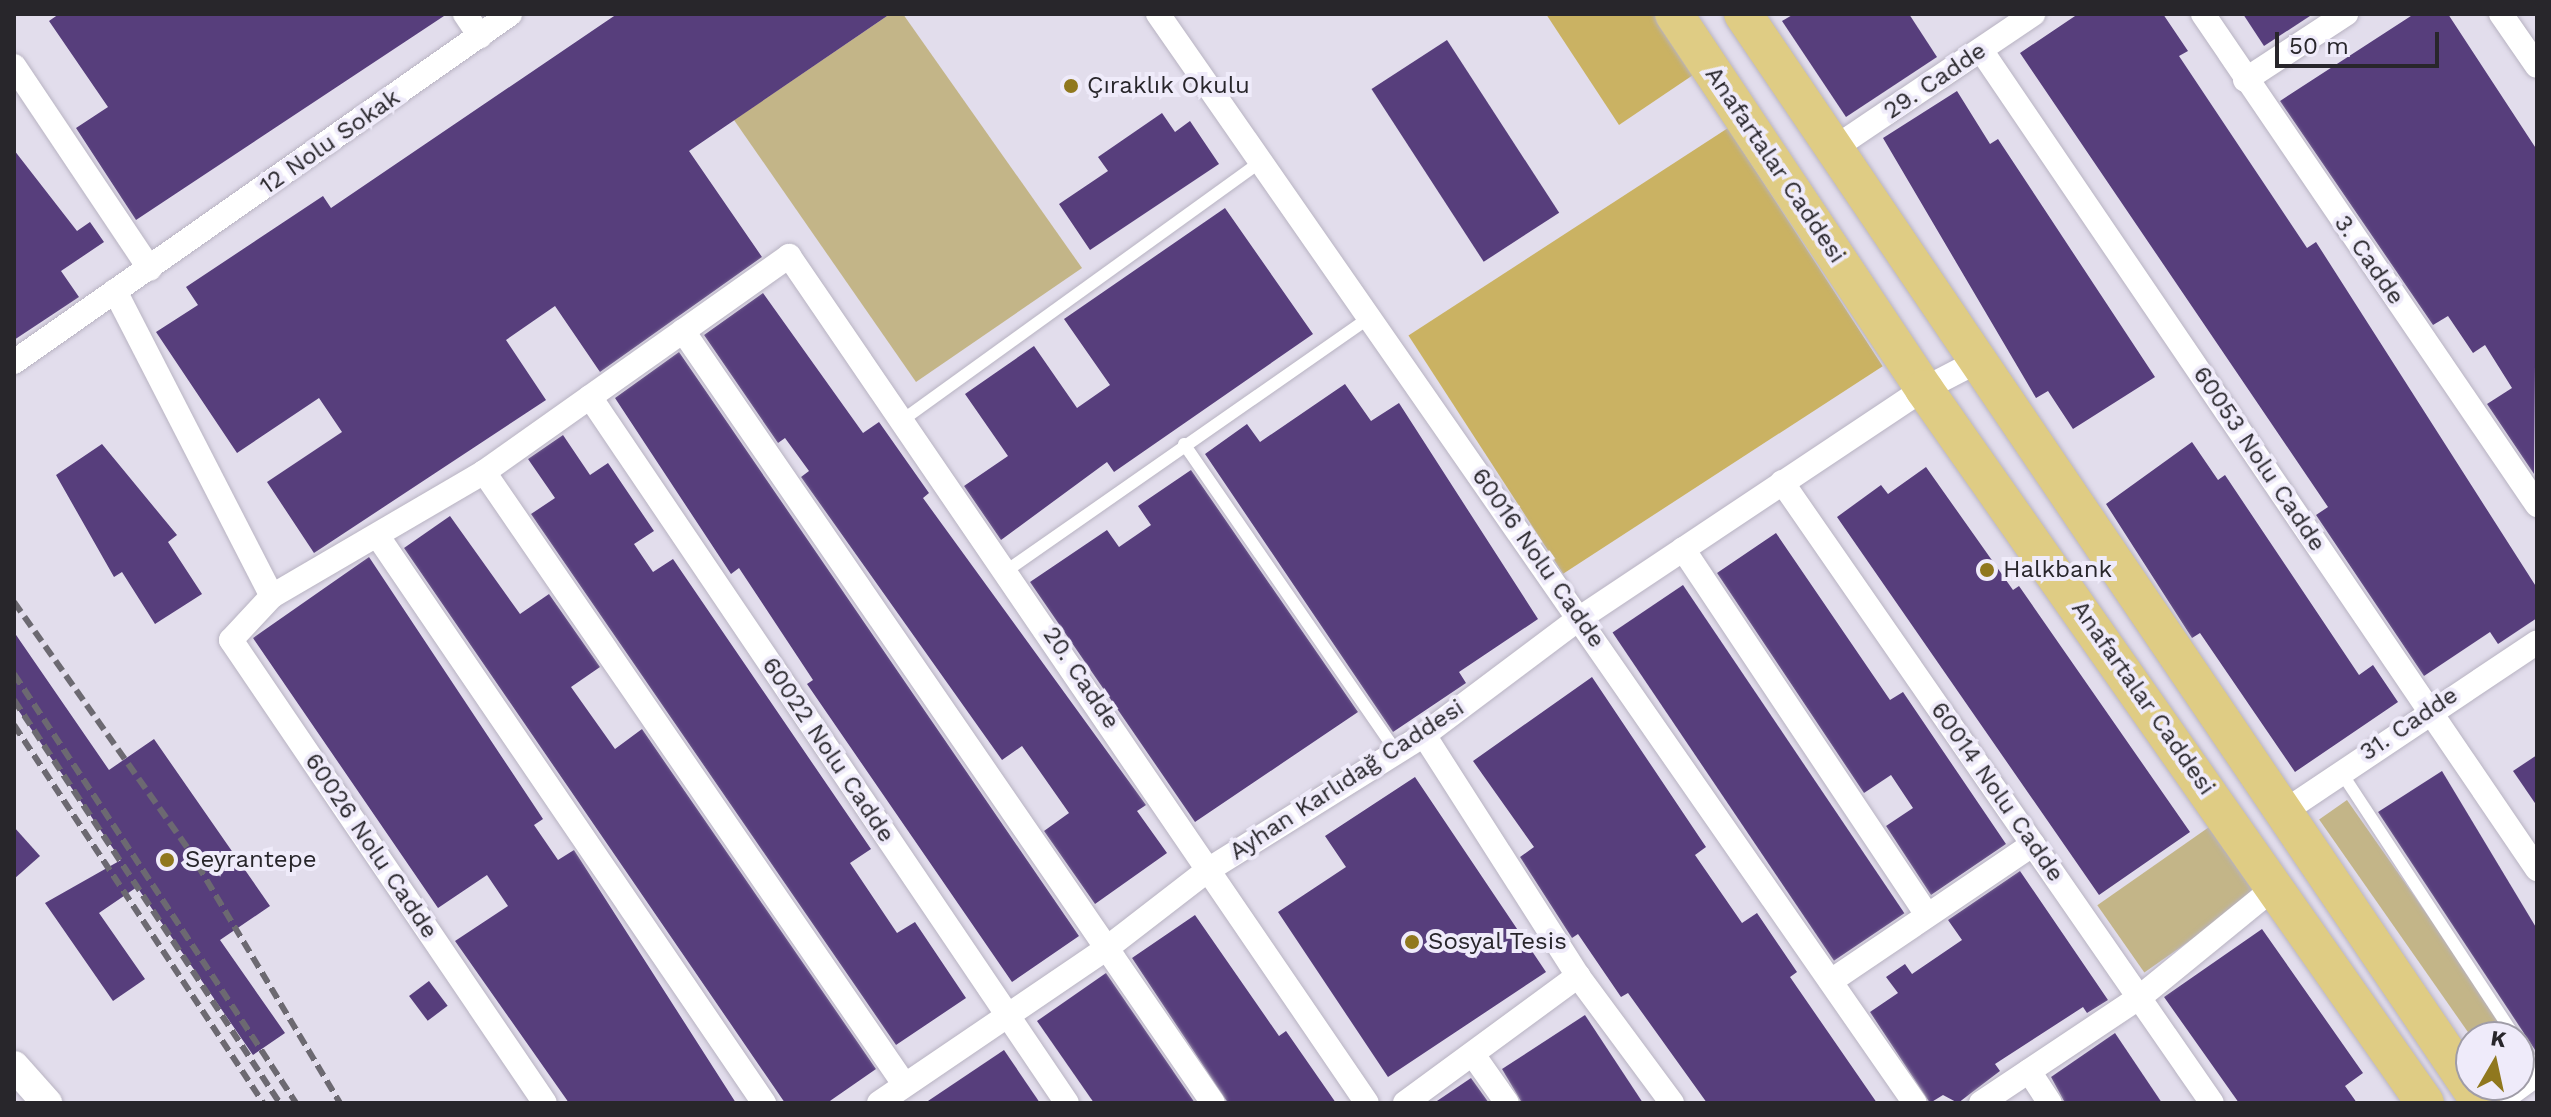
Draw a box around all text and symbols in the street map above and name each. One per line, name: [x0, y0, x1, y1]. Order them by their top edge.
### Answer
scale bar: [2279, 16, 2443, 66]
text: 50 m: [2289, 32, 2349, 60]
street label: 29. Cadde: [1878, 36, 1992, 126]
street label: Anafartalar Caddesi: [1698, 61, 1852, 269]
place label: Çıraklık Okulu: [1087, 72, 1250, 100]
marker: Çıraklık Okulu: [1062, 77, 1080, 95]
street label: 12 Nolu Sokak: [255, 83, 405, 201]
street label: 3. Cadde: [2328, 210, 2410, 310]
street label: 60053 Nolu Cadde: [2186, 361, 2332, 557]
street label: 60016 Nolu Cadde: [1465, 463, 1611, 653]
place label: Halkbank: [2003, 556, 2112, 584]
marker: Halkbank: [1978, 561, 1996, 579]
street label: Anafartalar Caddesi: [2065, 595, 2221, 801]
street label: 20. Cadde: [1036, 621, 1126, 735]
street label: 60022 Nolu Cadde: [755, 652, 901, 848]
street label: 31. Cadde: [2355, 681, 2463, 767]
street label: Ayhan Karlıdağ Caddesi: [1224, 693, 1470, 867]
street label: 60014 Nolu Cadde: [1924, 697, 2070, 887]
street label: 60026 Nolu Cadde: [298, 748, 444, 944]
place label: Seyrantepe: [185, 846, 317, 874]
marker: Seyrantepe: [156, 849, 178, 871]
place label: Sosyal Tesis: [1428, 928, 1568, 956]
marker: Sosyal Tesis: [1403, 933, 1421, 951]
north arrow: [2455, 1021, 2535, 1101]
text: K: [2489, 1025, 2508, 1052]

